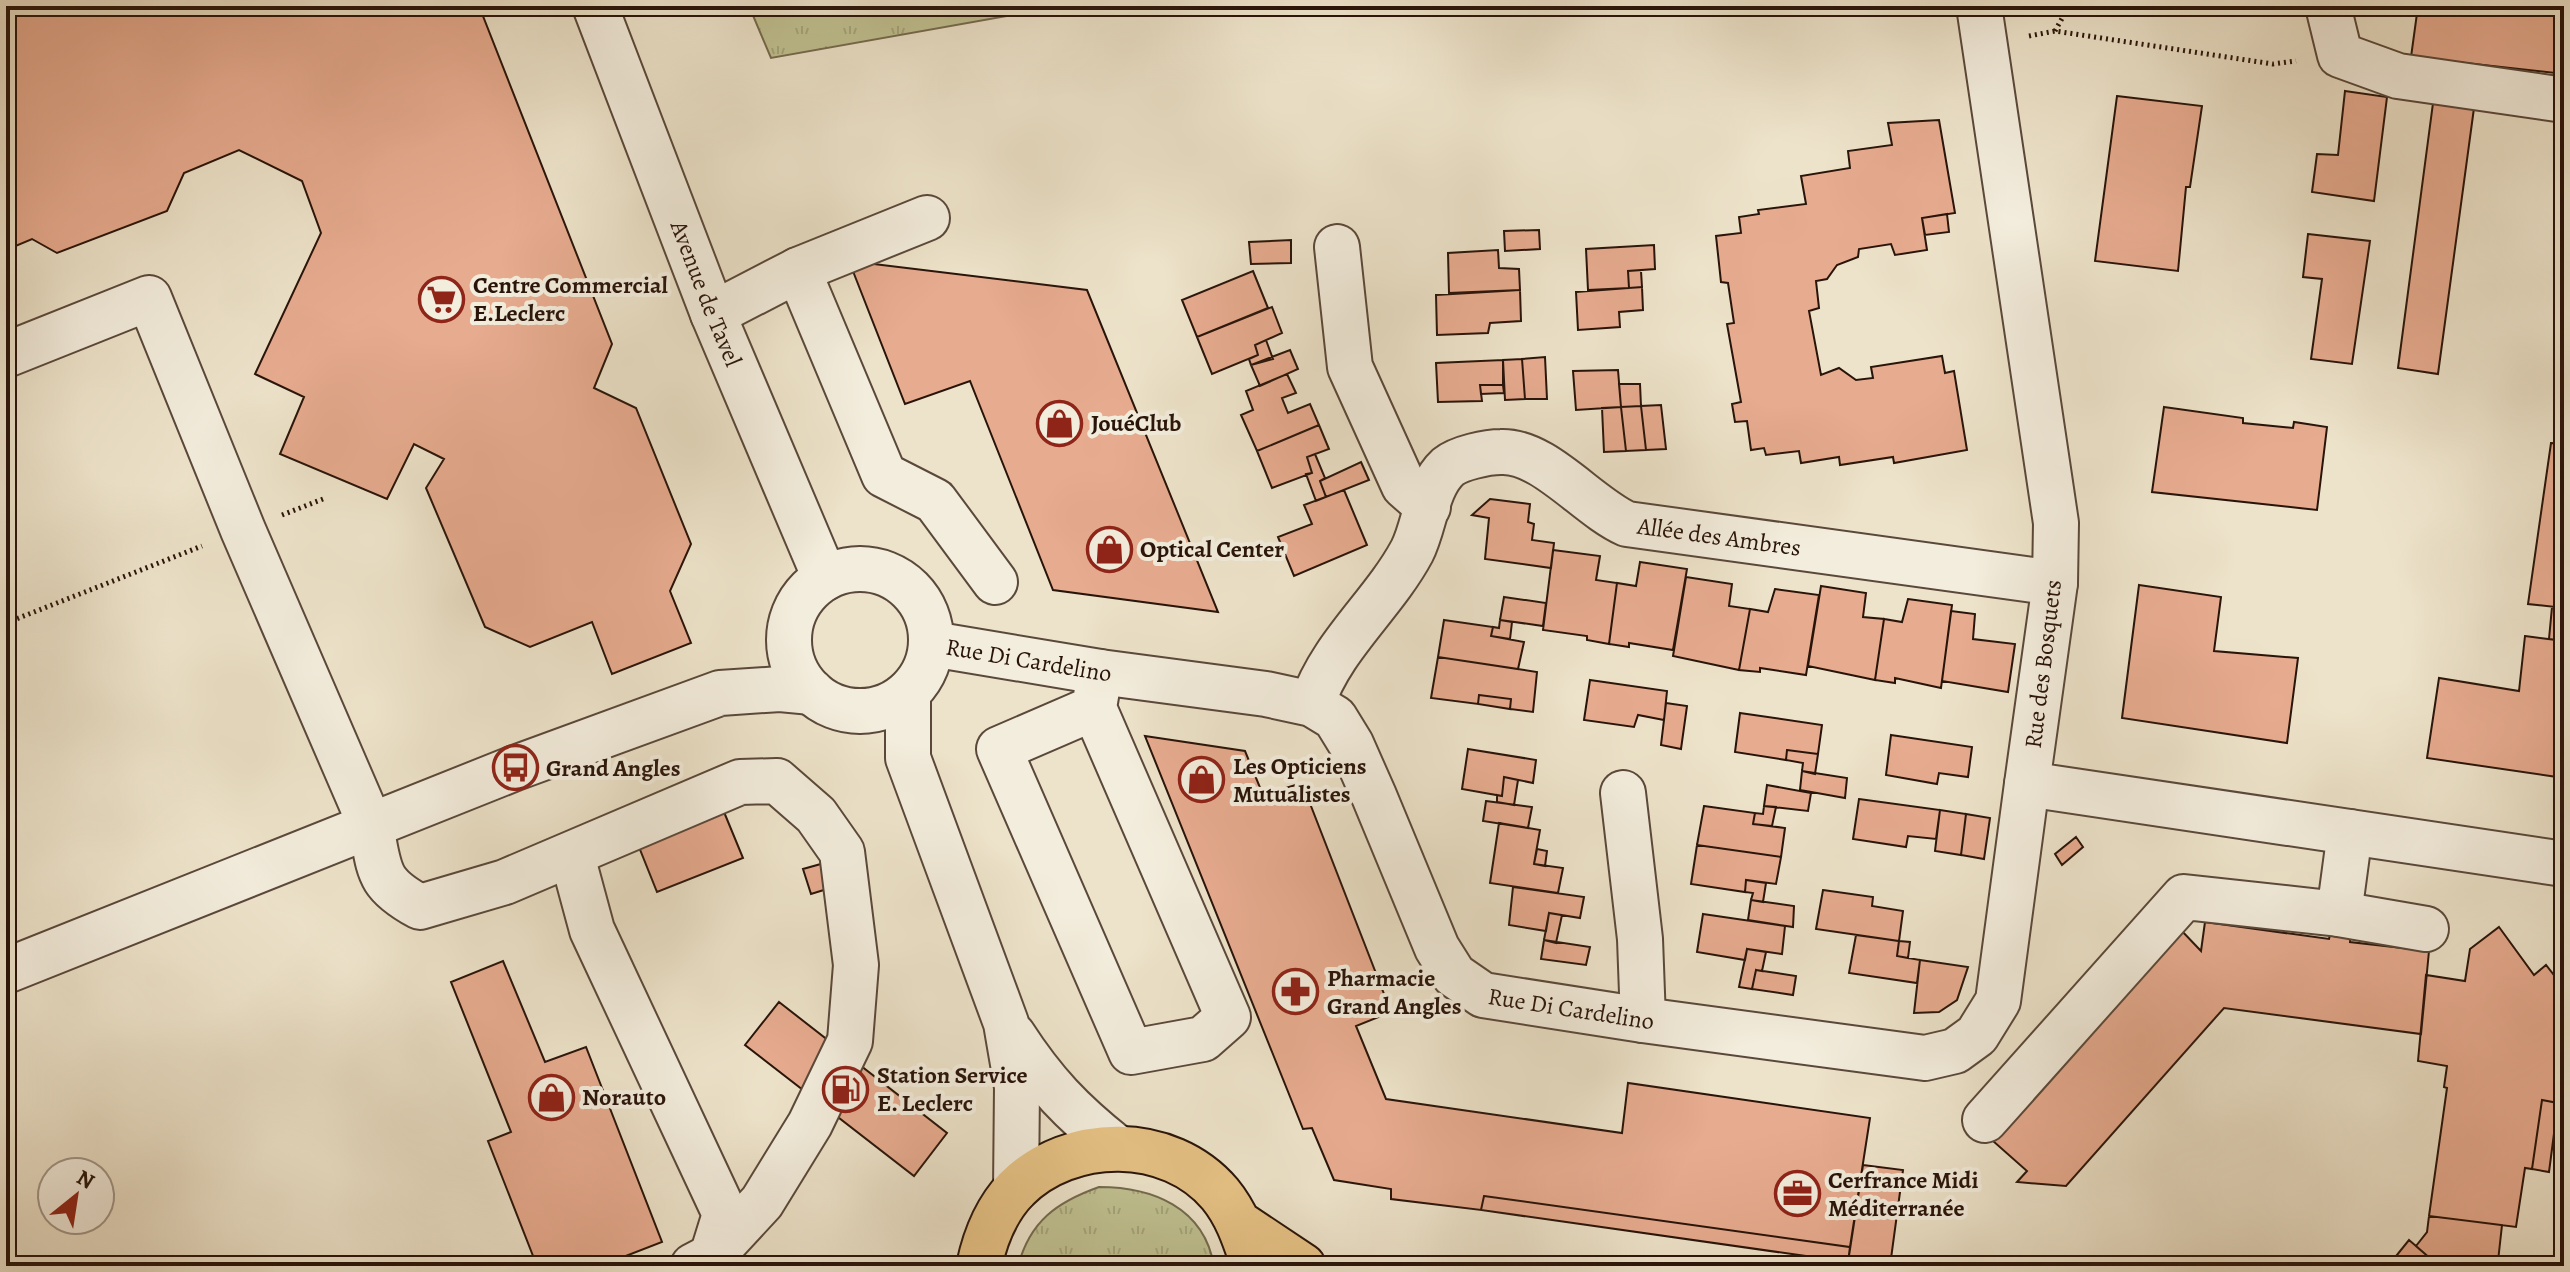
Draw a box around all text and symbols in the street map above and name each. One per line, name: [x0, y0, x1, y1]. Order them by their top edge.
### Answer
street label: Avenue de Tavel: [662, 215, 749, 371]
place label: Centre Commercial E.Leclerc: [473, 269, 669, 329]
supermarket icon: Centre Commercial E.Leclerc: [418, 275, 466, 323]
shop icon: JouéClub: [1036, 399, 1084, 447]
place label: JouéClub: [1091, 407, 1181, 439]
street label: Allée des Ambres: [1634, 509, 1803, 564]
shop icon: Optical Center: [1085, 525, 1133, 573]
place label: Optical Center: [1140, 533, 1284, 565]
street label: Rue des Bosquets: [2017, 578, 2069, 750]
street label: Rue Di Cardelino: [943, 631, 1113, 689]
bus stop icon: Grand Angles: [491, 744, 539, 792]
place label: Les Opticiens Mutualistes: [1233, 750, 1367, 810]
place label: Grand Angles: [546, 752, 680, 784]
shop icon: Les Opticiens Mutualistes: [1178, 756, 1226, 804]
place label: Pharmacie Grand Angles: [1327, 962, 1461, 1022]
pharmacy icon: Pharmacie Grand Angles: [1272, 968, 1320, 1016]
street label: Rue Di Cardelino: [1486, 980, 1656, 1037]
place label: Station Service E. Leclerc: [877, 1059, 1028, 1119]
fuel station icon: Station Service E. Leclerc: [822, 1065, 870, 1113]
shop icon: Norauto: [527, 1073, 575, 1121]
place label: Norauto: [582, 1081, 666, 1113]
north arrow: [36, 1156, 116, 1236]
text: N: [71, 1163, 100, 1197]
place label: Cerfrance Midi Méditerranée: [1828, 1164, 1978, 1224]
office icon: Cerfrance Midi Méditerranée: [1773, 1170, 1821, 1218]

